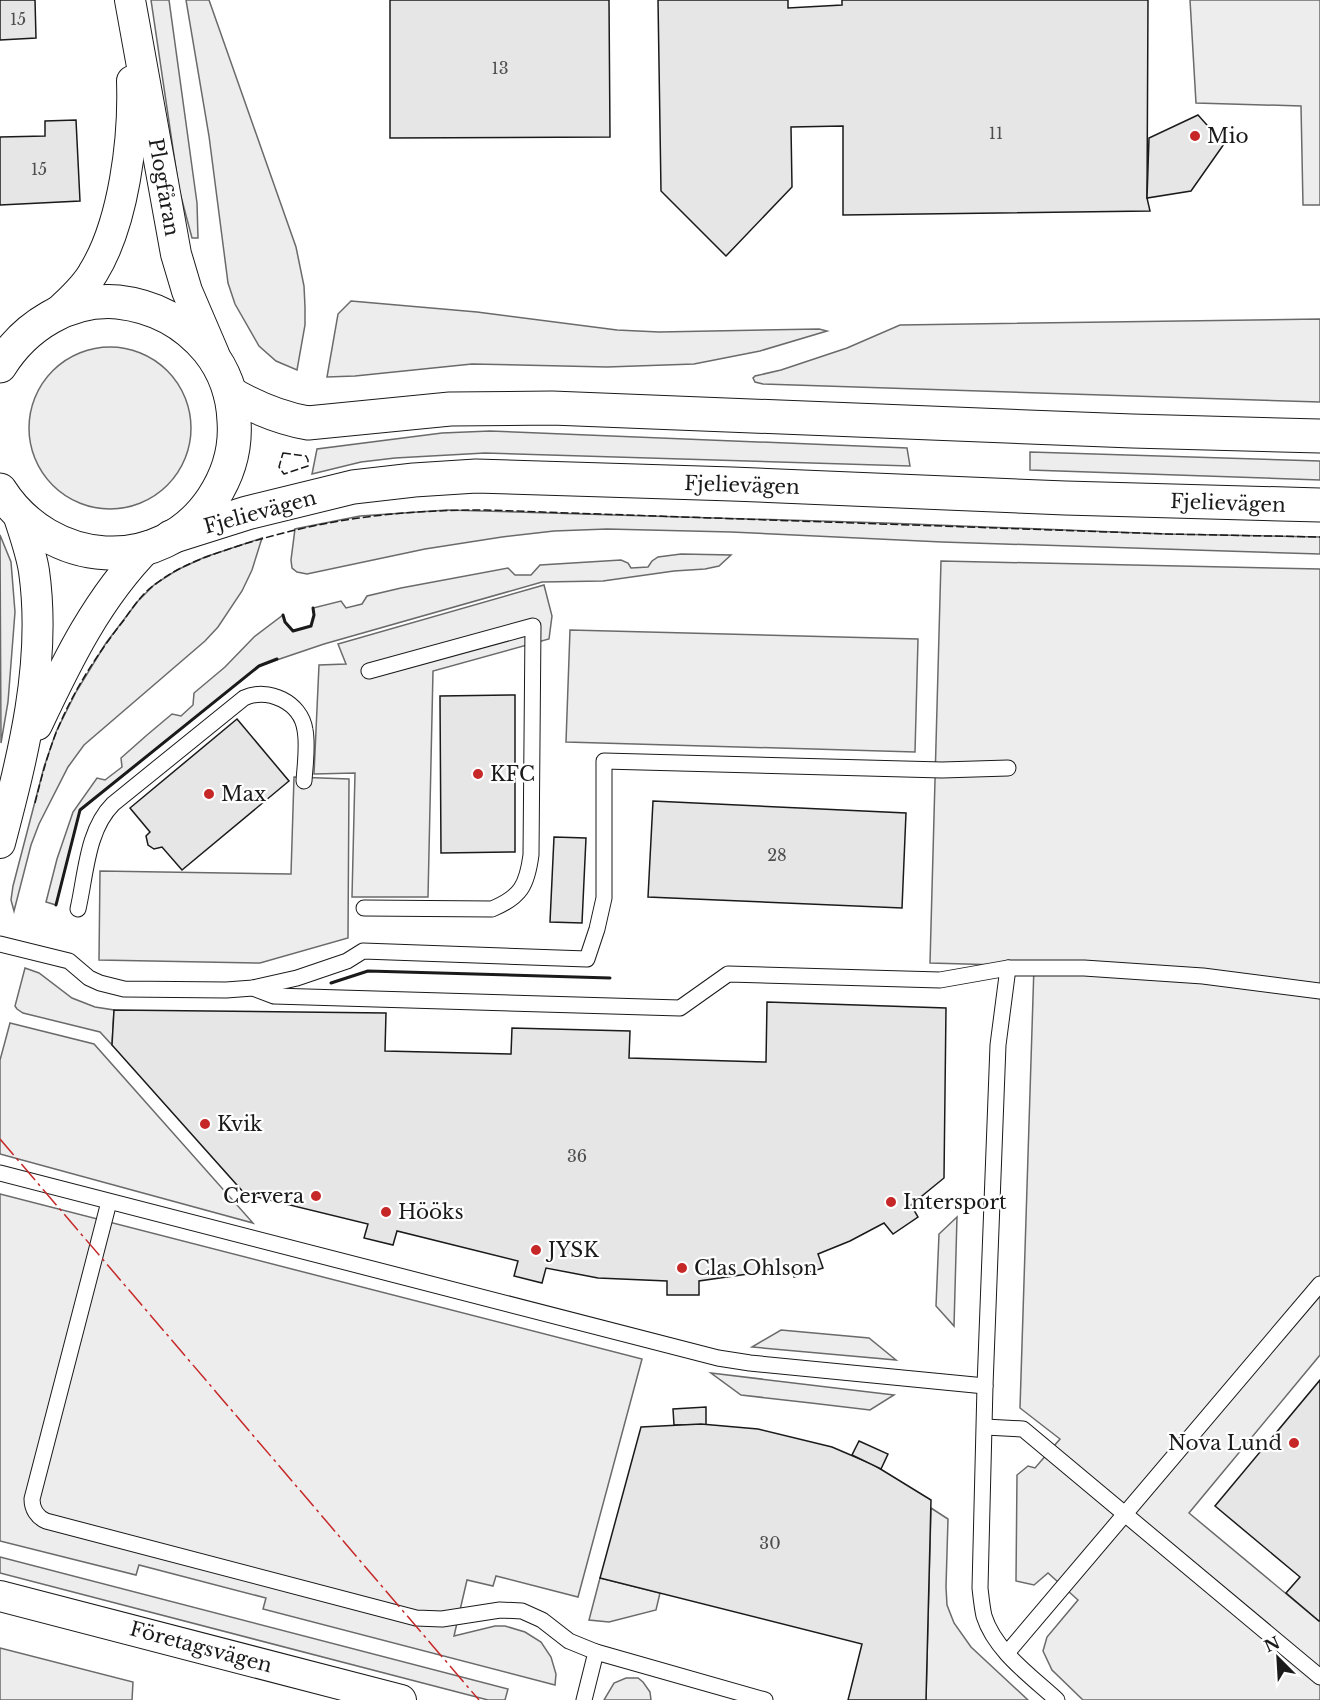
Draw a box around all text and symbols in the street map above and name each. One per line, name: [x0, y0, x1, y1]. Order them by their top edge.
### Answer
house number: 15: [10, 9, 26, 29]
house number: 13: [492, 58, 509, 78]
house number: 11: [989, 123, 1003, 143]
place label: Mio: [1207, 124, 1249, 148]
marker: Mio: [1188, 129, 1202, 143]
street label: Plogfåran: [144, 136, 184, 238]
house number: 15: [31, 159, 47, 179]
street label: Fjelievägen: [684, 471, 800, 499]
street label: Fjelievägen: [201, 485, 319, 539]
street label: Fjelievägen: [1170, 489, 1286, 517]
place label: KFC: [490, 762, 535, 786]
marker: KFC: [471, 767, 485, 781]
place label: Max: [221, 782, 266, 806]
marker: Max: [202, 787, 216, 801]
house number: 28: [767, 845, 787, 865]
place label: Kvik: [217, 1112, 263, 1136]
marker: Kvik: [198, 1117, 212, 1131]
house number: 36: [567, 1146, 587, 1166]
place label: Cervera: [223, 1184, 305, 1208]
marker: Cervera: [309, 1189, 323, 1203]
place label: Intersport: [903, 1190, 1007, 1214]
marker: Intersport: [884, 1195, 898, 1209]
place label: Hööks: [398, 1200, 464, 1224]
marker: Hööks: [379, 1205, 393, 1219]
place label: JYSK: [545, 1238, 599, 1262]
marker: JYSK: [529, 1243, 543, 1257]
place label: Clas Ohlson: [694, 1256, 818, 1280]
marker: Clas Ohlson: [675, 1261, 689, 1275]
place label: Nova Lund: [1168, 1431, 1282, 1455]
marker: Nova Lund: [1287, 1436, 1301, 1450]
house number: 30: [759, 1533, 781, 1553]
street label: Företagsvägen: [127, 1616, 275, 1678]
north arrow: [1248, 1628, 1308, 1688]
text: N: [1261, 1632, 1283, 1656]

